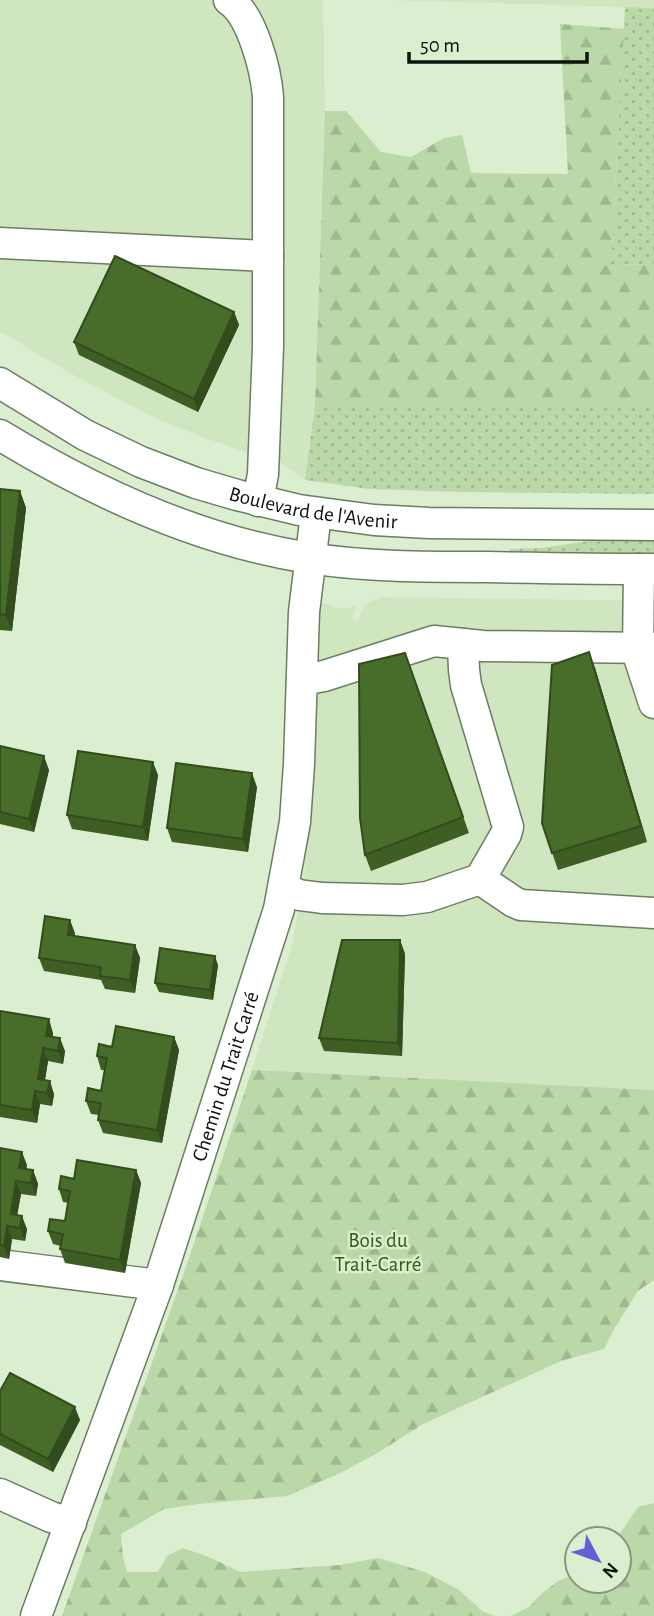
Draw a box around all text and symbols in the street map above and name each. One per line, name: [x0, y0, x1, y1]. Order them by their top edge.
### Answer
scale bar: [409, 21, 588, 65]
text: 50 m: [420, 35, 460, 56]
street label: Boulevard de l'Avenir: [227, 483, 398, 532]
street label: Chemin du Trait Carré: [188, 989, 262, 1164]
park label: Bois du Trait-Carré: [335, 1230, 421, 1275]
north arrow: [563, 1525, 633, 1595]
text: N: [598, 1559, 621, 1581]

